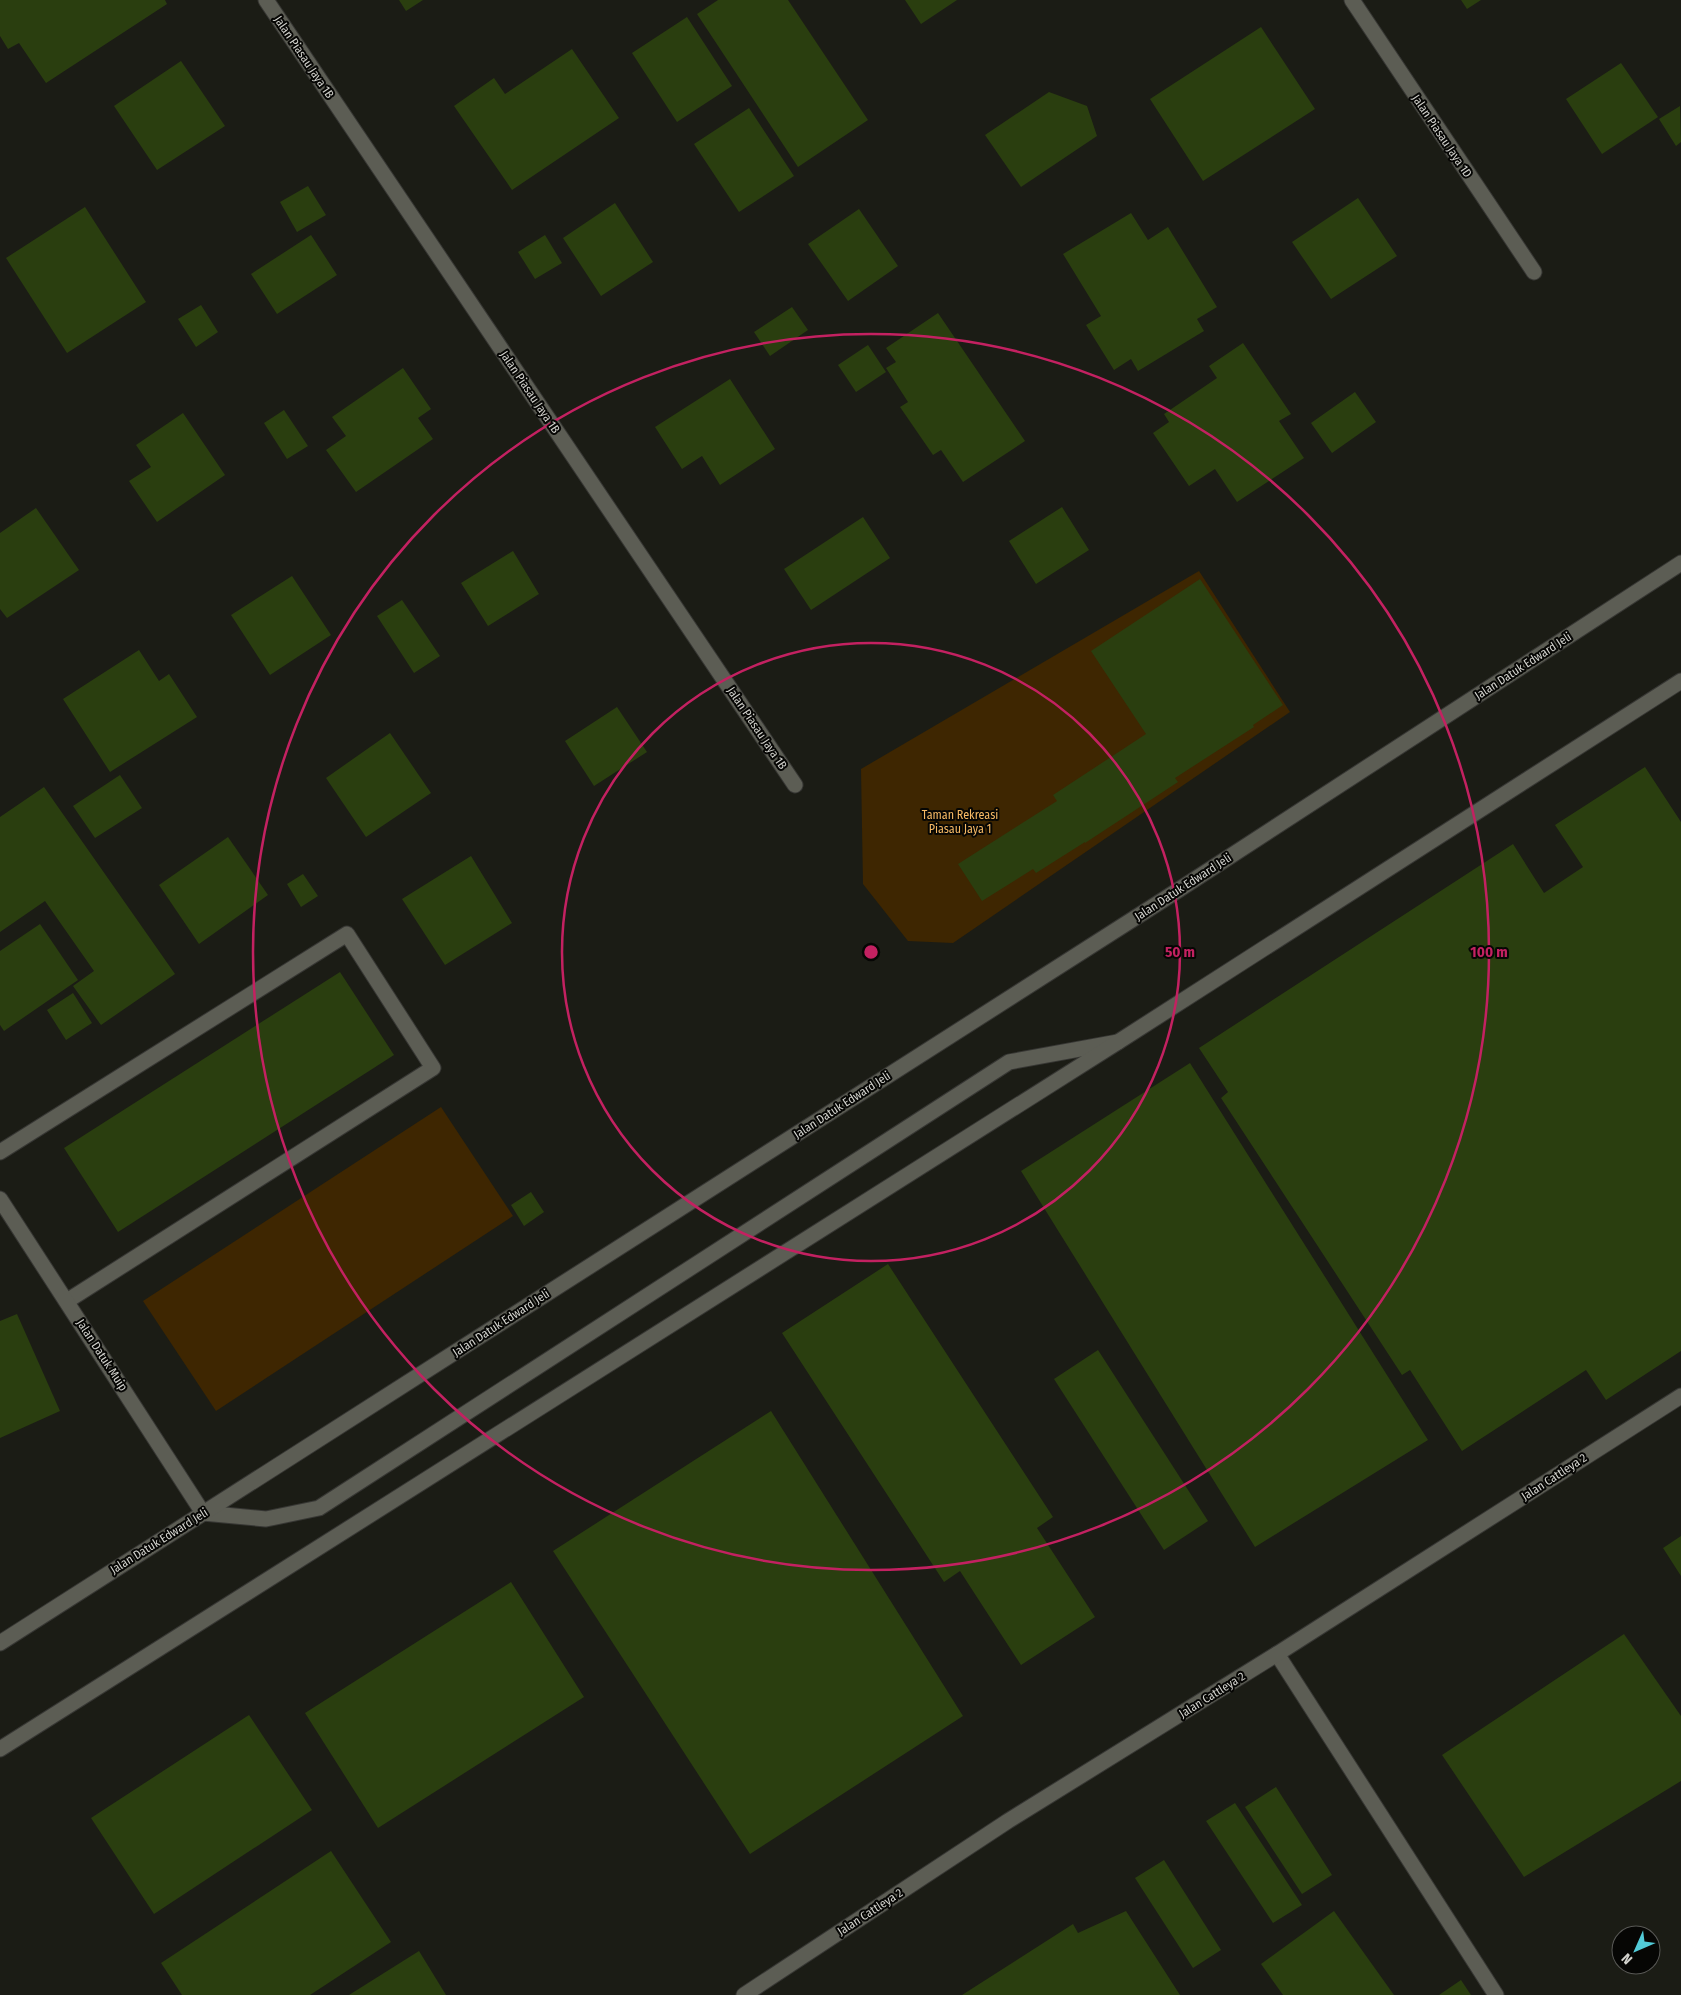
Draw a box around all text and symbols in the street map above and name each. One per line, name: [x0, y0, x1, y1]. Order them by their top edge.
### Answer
street label: Jalan Piasau Jaya 1B: [271, 13, 337, 101]
street label: Jalan Piasau Jaya 1D: [1409, 92, 1475, 180]
street label: Jalan Piasau Jaya 1B: [497, 348, 563, 436]
street label: Jalan Datuk Edward Jeli: [1472, 630, 1574, 702]
street label: Jalan Piasau Jaya 1B: [724, 684, 790, 772]
park label: Taman Rekreasi Piasau Jaya 1: [922, 808, 998, 836]
street label: Jalan Datuk Edward Jeli: [1132, 851, 1234, 923]
centre of rings: [862, 943, 880, 961]
text: 50 m: [1165, 943, 1195, 961]
text: 100 m: [1470, 943, 1508, 961]
street label: Jalan Datuk Edward Jeli: [791, 1069, 893, 1141]
street label: Jalan Datuk Edward Jeli: [450, 1287, 552, 1359]
street label: Jalan Datuk Muip: [74, 1316, 130, 1394]
street label: Jalan Cattleya 2: [1519, 1451, 1589, 1503]
street label: Jalan Datuk Edward Jeli: [108, 1505, 210, 1577]
street label: Jalan Cattleya 2: [1177, 1669, 1247, 1721]
street label: Jalan Cattleya 2: [835, 1886, 905, 1938]
north arrow: [1611, 1925, 1661, 1975]
text: N: [1618, 1950, 1636, 1968]

